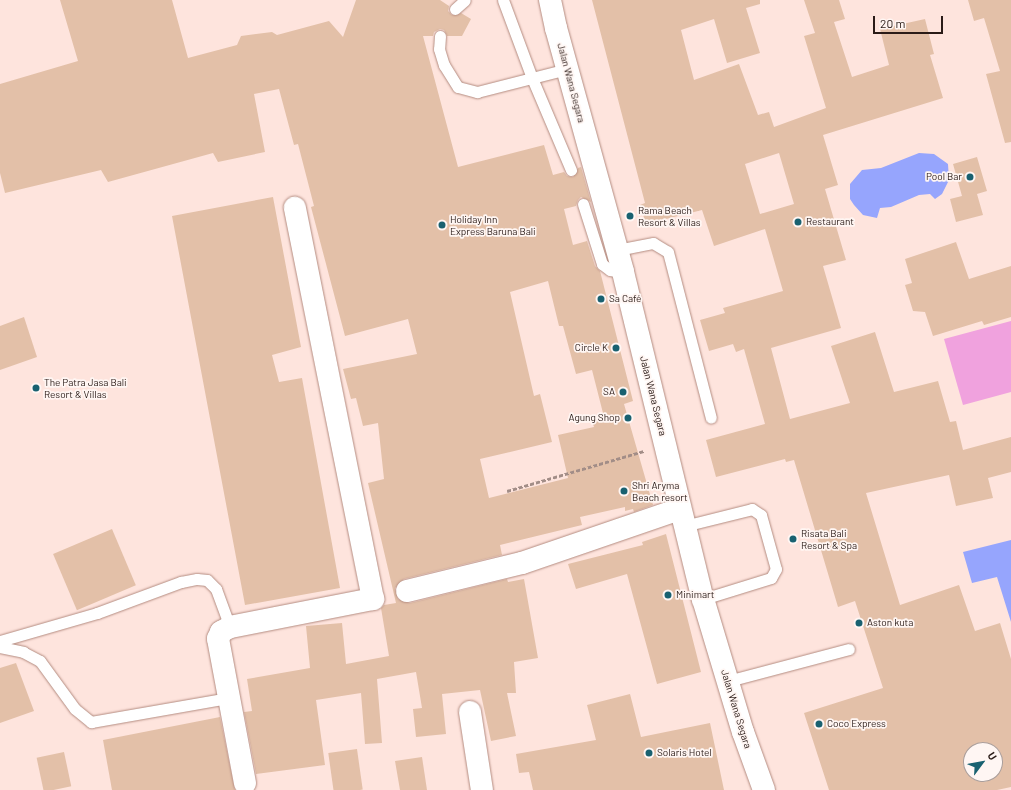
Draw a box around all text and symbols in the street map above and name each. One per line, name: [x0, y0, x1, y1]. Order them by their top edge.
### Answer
scale bar: [875, 8, 945, 34]
text: 20 m: [880, 16, 906, 30]
street label: Jalan Wana Segara: [555, 42, 587, 124]
place label: Pool Bar: [926, 171, 962, 183]
marker: Pool Bar: [965, 172, 975, 182]
place label: Rama Beach Resort & Villas: [638, 204, 701, 228]
marker: Rama Beach Resort & Villas: [625, 211, 635, 221]
place label: Holiday Inn Express Baruna Bali: [450, 213, 536, 236]
place label: Restaurant: [806, 216, 854, 228]
marker: Restaurant: [793, 217, 803, 227]
marker: Holiday Inn Express Baruna Bali: [437, 220, 447, 230]
place label: Sa Café: [609, 293, 641, 305]
marker: Sa Café: [596, 294, 606, 304]
place label: Circle K: [575, 342, 608, 354]
marker: Circle K: [611, 343, 621, 353]
street label: Jalan Wana Segara: [637, 355, 669, 437]
place label: The Patra Jasa Bali Resort & Villas: [44, 376, 127, 400]
marker: The Patra Jasa Bali Resort & Villas: [31, 383, 41, 393]
place label: SA: [603, 386, 615, 398]
marker: SA: [618, 387, 628, 397]
place label: Agung Shop: [569, 412, 620, 424]
marker: Agung Shop: [623, 413, 633, 423]
place label: Shri Aryma Beach resort: [632, 479, 688, 502]
marker: Shri Aryma Beach resort: [619, 486, 629, 496]
place label: Risata Bali Resort & Spa: [801, 527, 857, 550]
marker: Risata Bali Resort & Spa: [788, 534, 798, 544]
place label: Minimart: [676, 589, 714, 601]
marker: Minimart: [663, 590, 673, 600]
place label: Aston kuta: [867, 617, 913, 629]
marker: Aston kuta: [854, 618, 864, 628]
street label: Jalan Wana Segara: [718, 668, 754, 750]
place label: Coco Express: [827, 718, 886, 730]
marker: Coco Express: [814, 719, 824, 729]
north arrow: [963, 742, 1003, 782]
place label: Solaris Hotel: [657, 747, 712, 759]
marker: Solaris Hotel: [644, 748, 654, 758]
text: U: [985, 750, 1000, 762]

